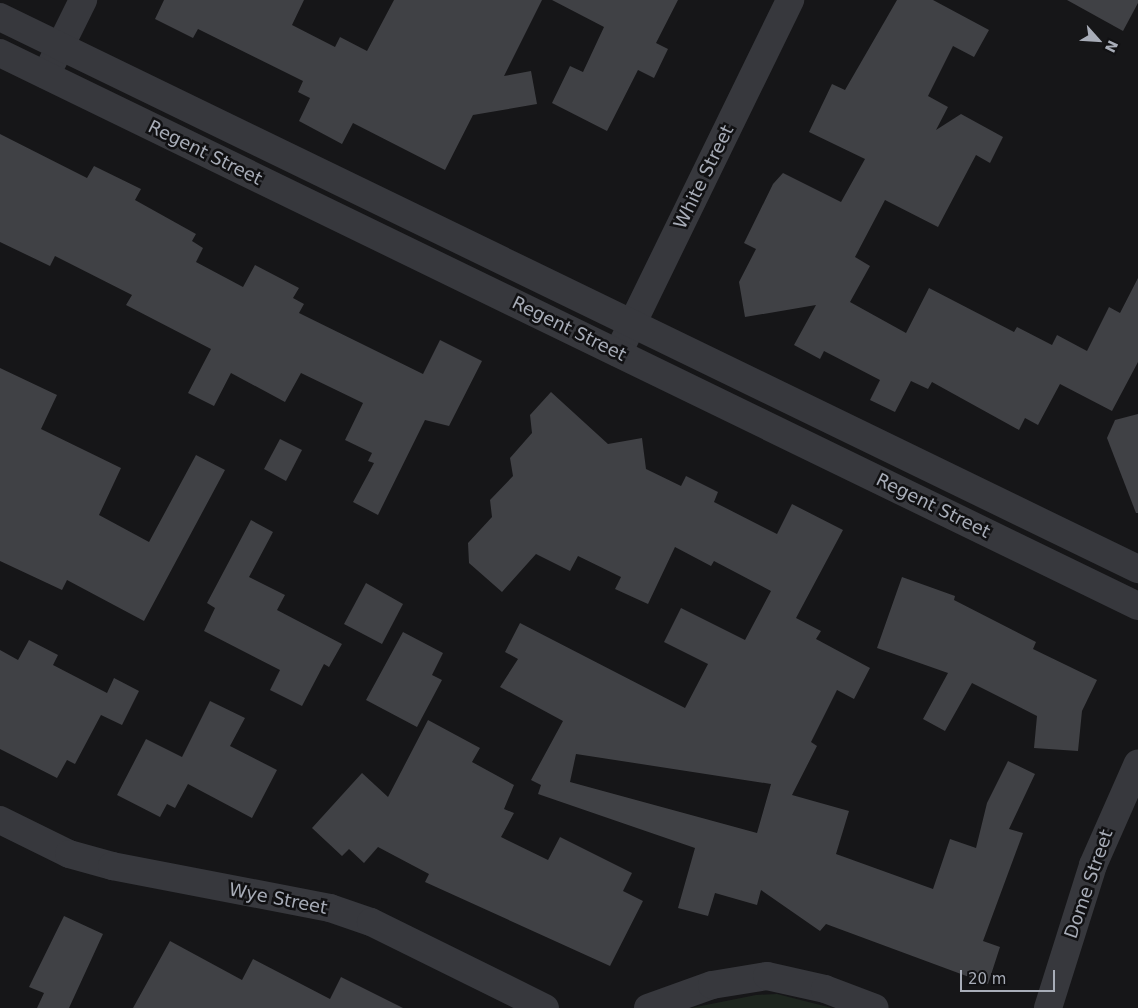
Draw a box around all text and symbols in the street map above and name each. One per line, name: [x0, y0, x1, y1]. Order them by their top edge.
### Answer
north arrow: [1073, 15, 1123, 65]
text: N: [1102, 38, 1121, 55]
street label: Regent Street: [144, 116, 266, 190]
street label: White Street: [670, 122, 738, 232]
street label: Regent Street: [508, 292, 630, 366]
street label: Regent Street: [872, 469, 994, 543]
street label: Dome Street: [1060, 827, 1118, 941]
street label: Wye Street: [227, 879, 329, 919]
scale bar: [963, 960, 1058, 992]
text: 20 m: [968, 970, 1006, 988]

